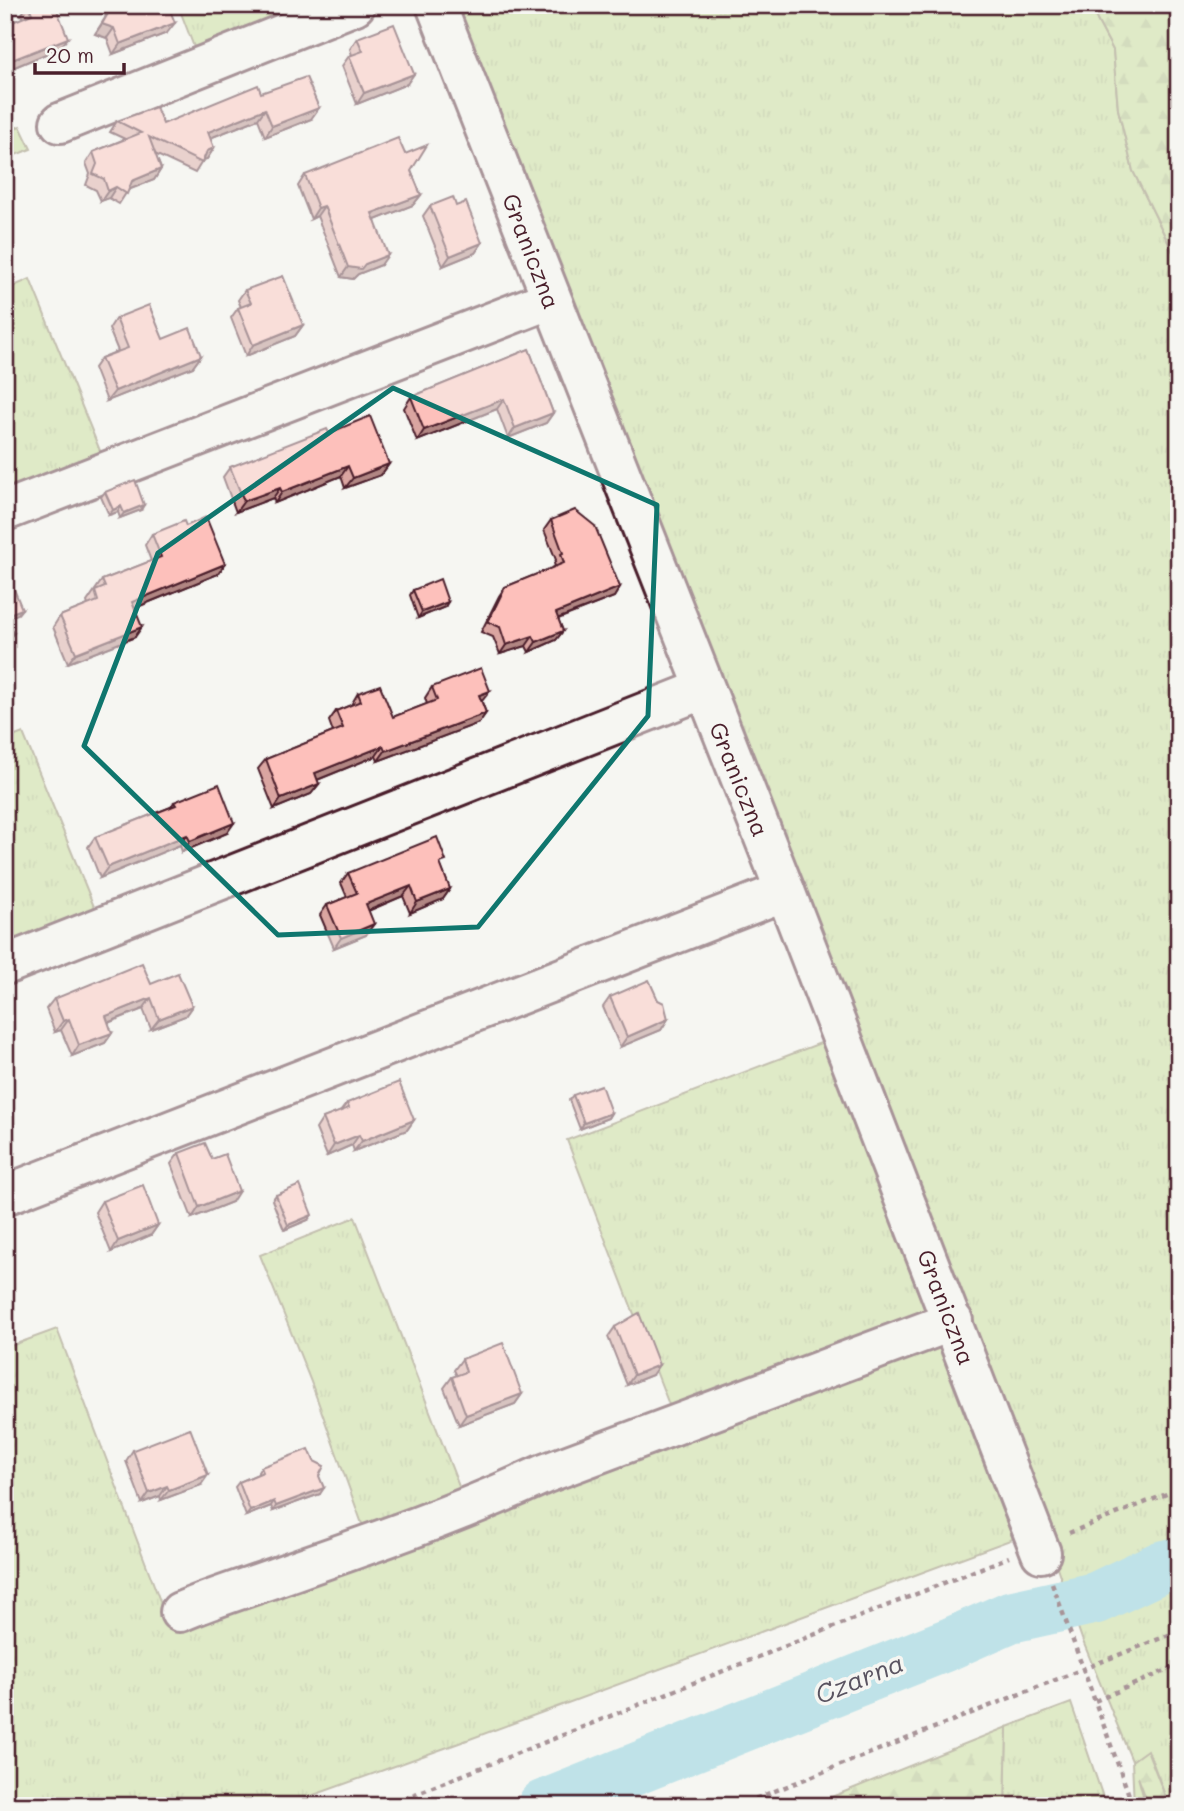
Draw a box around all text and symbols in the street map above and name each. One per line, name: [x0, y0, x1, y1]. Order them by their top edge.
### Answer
scale bar: [35, 32, 124, 76]
text: 20 m: [46, 41, 94, 68]
street label: Graniczna: [496, 189, 568, 313]
street label: Graniczna: [703, 717, 777, 841]
street label: Graniczna: [911, 1245, 983, 1369]
water label: Czarna: [810, 1645, 908, 1711]

